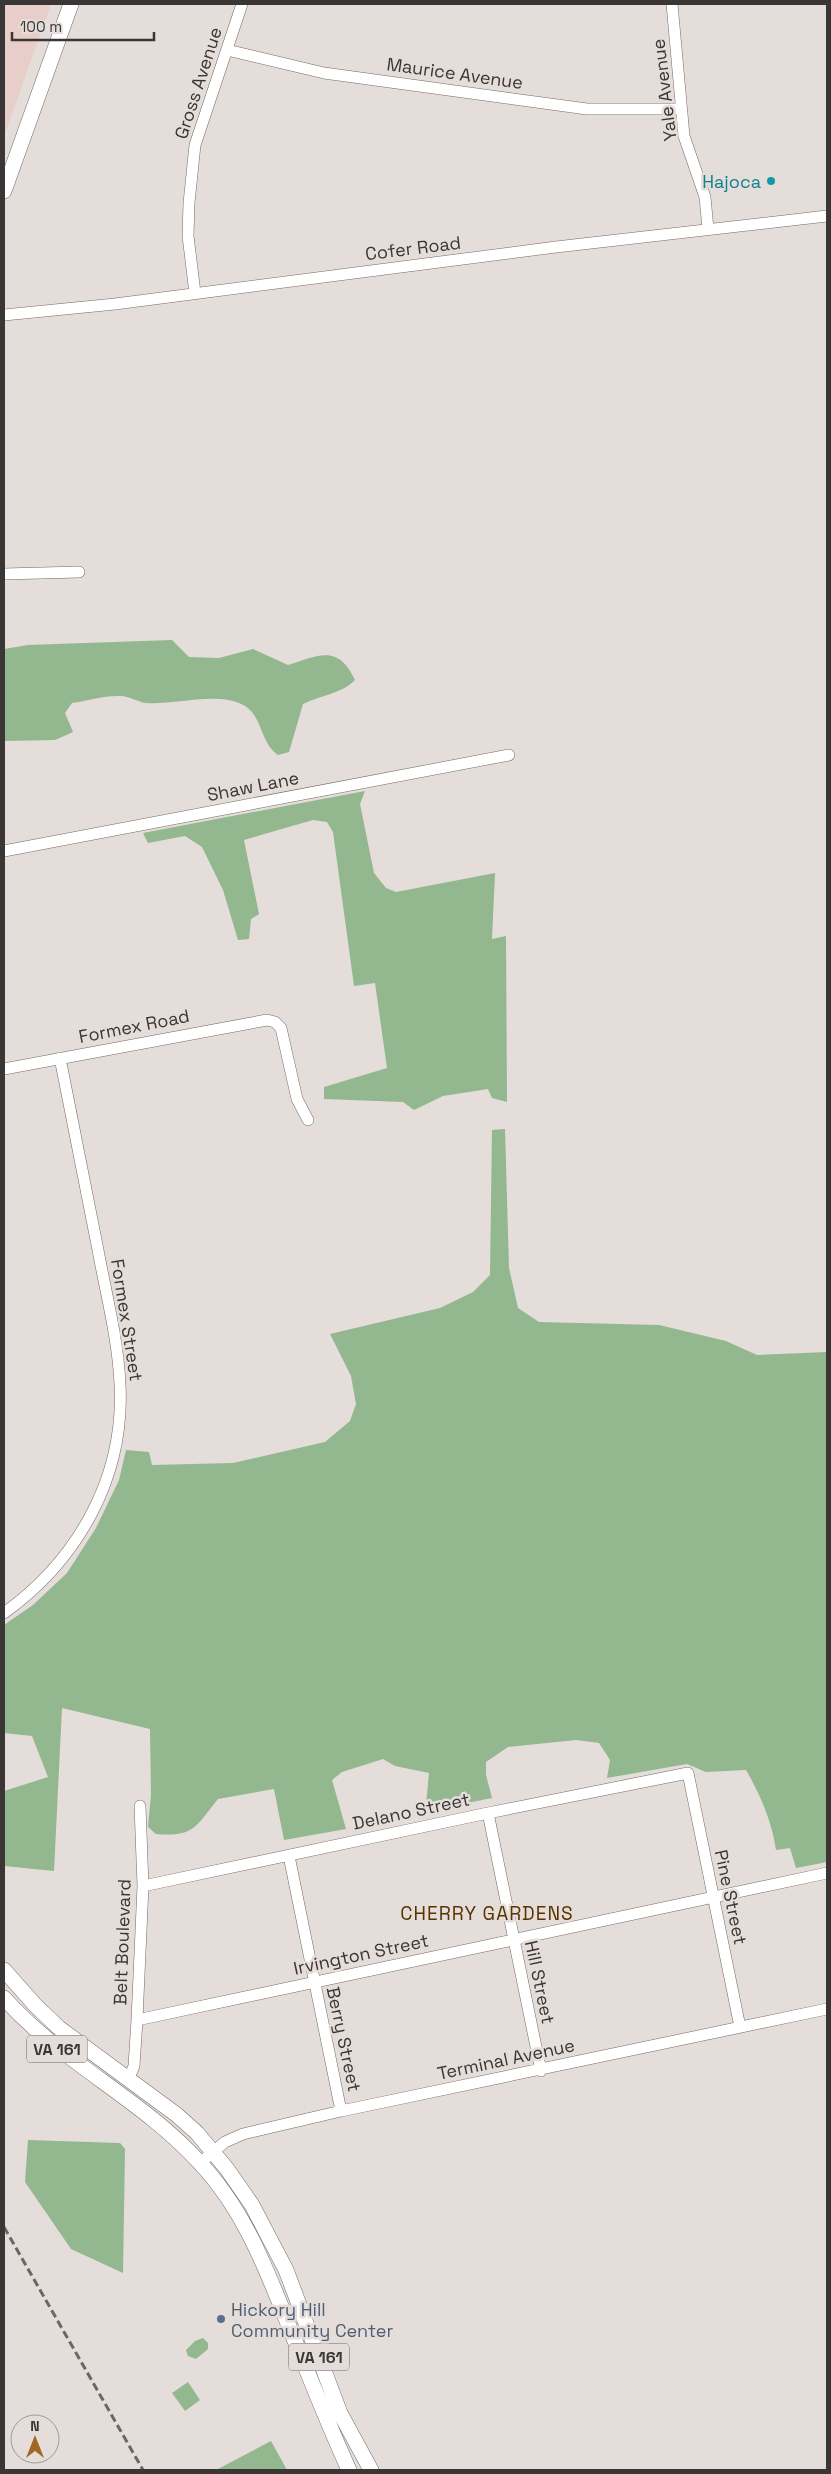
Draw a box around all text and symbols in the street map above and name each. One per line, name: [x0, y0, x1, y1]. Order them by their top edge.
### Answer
scale bar: [12, 10, 155, 42]
text: 100 m: [20, 17, 62, 36]
street label: Gross Avenue: [169, 24, 227, 142]
street label: Yale Avenue: [646, 38, 682, 142]
street label: Maurice Avenue: [385, 52, 525, 94]
place label: Hajoca: [702, 170, 761, 193]
marker: Hajoca: [765, 175, 777, 187]
street label: Cofer Road: [364, 231, 462, 265]
street label: Shaw Lane: [205, 766, 301, 806]
street label: Formex Road: [77, 1004, 191, 1048]
street label: Formex Street: [106, 1257, 148, 1383]
street label: Delano Street: [350, 1787, 472, 1835]
street label: Pine Street: [710, 1847, 752, 1947]
street label: Belt Boulevard: [108, 1878, 136, 2006]
district label: CHERRY GARDENS: [400, 1901, 574, 1926]
street label: Irvington Street: [291, 1928, 431, 1980]
street label: Hill Street: [520, 1938, 560, 2026]
street label: Berry Street: [322, 1984, 366, 2094]
street label: Terminal Avenue: [435, 2033, 577, 2085]
road number: VA 161: [27, 2036, 87, 2062]
place label: Hickory Hill Community Center: [231, 2298, 393, 2342]
marker: Hickory Hill Community Center: [215, 2313, 227, 2325]
road number: VA 161: [289, 2344, 349, 2370]
north arrow: [10, 2414, 60, 2464]
text: N: [30, 2417, 40, 2435]

